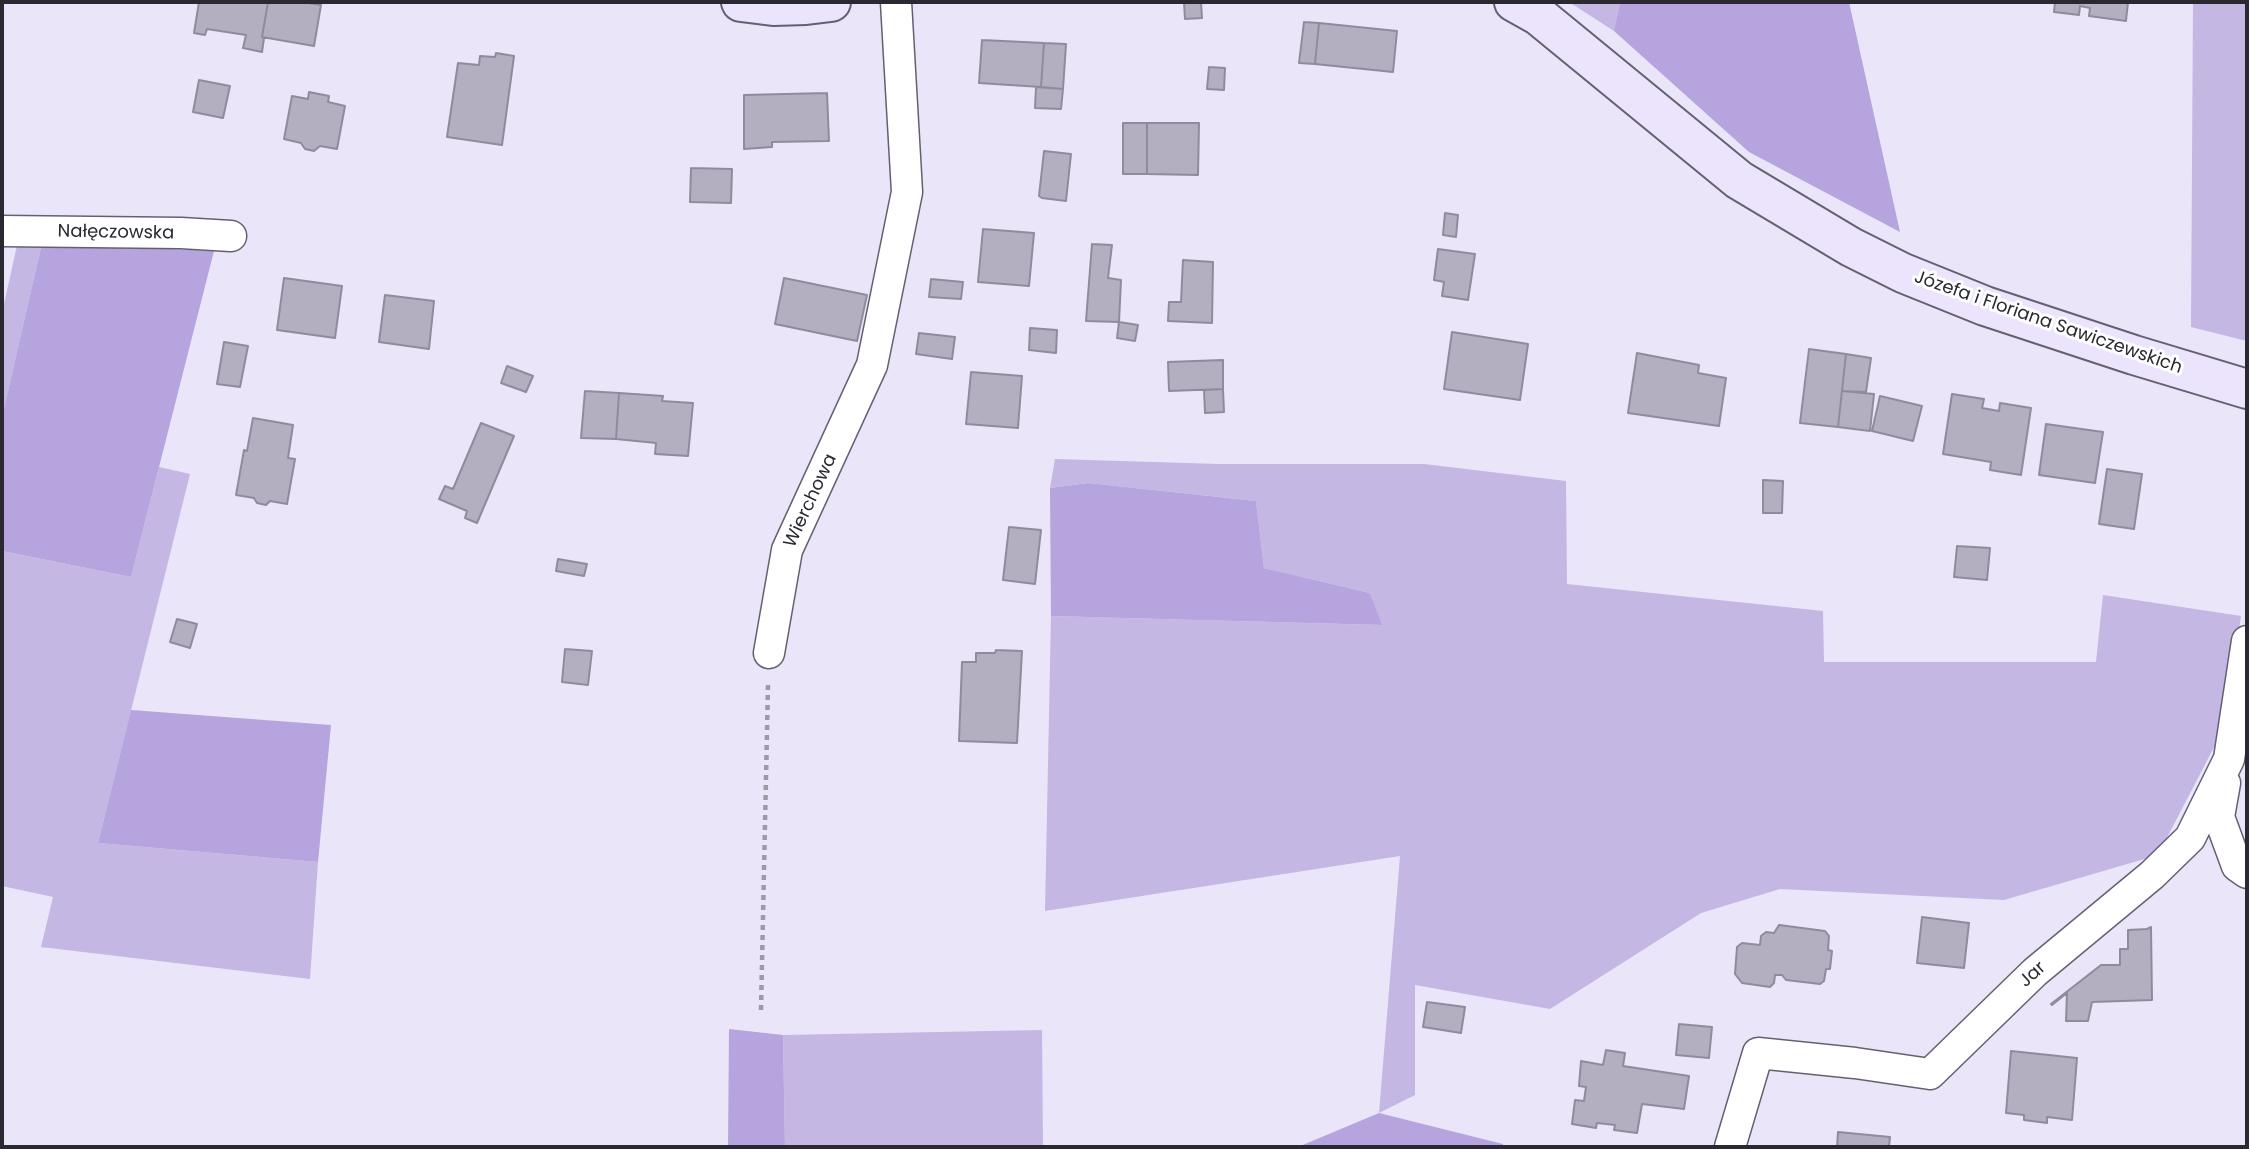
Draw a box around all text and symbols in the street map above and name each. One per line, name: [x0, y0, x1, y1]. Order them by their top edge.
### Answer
street label: Nałęczowska: [57, 221, 175, 245]
street label: Józefa i Floriana Sawiczewskich: [1911, 267, 2185, 379]
street label: Wierchowa: [780, 451, 842, 551]
street label: Jar: [2015, 957, 2051, 993]

